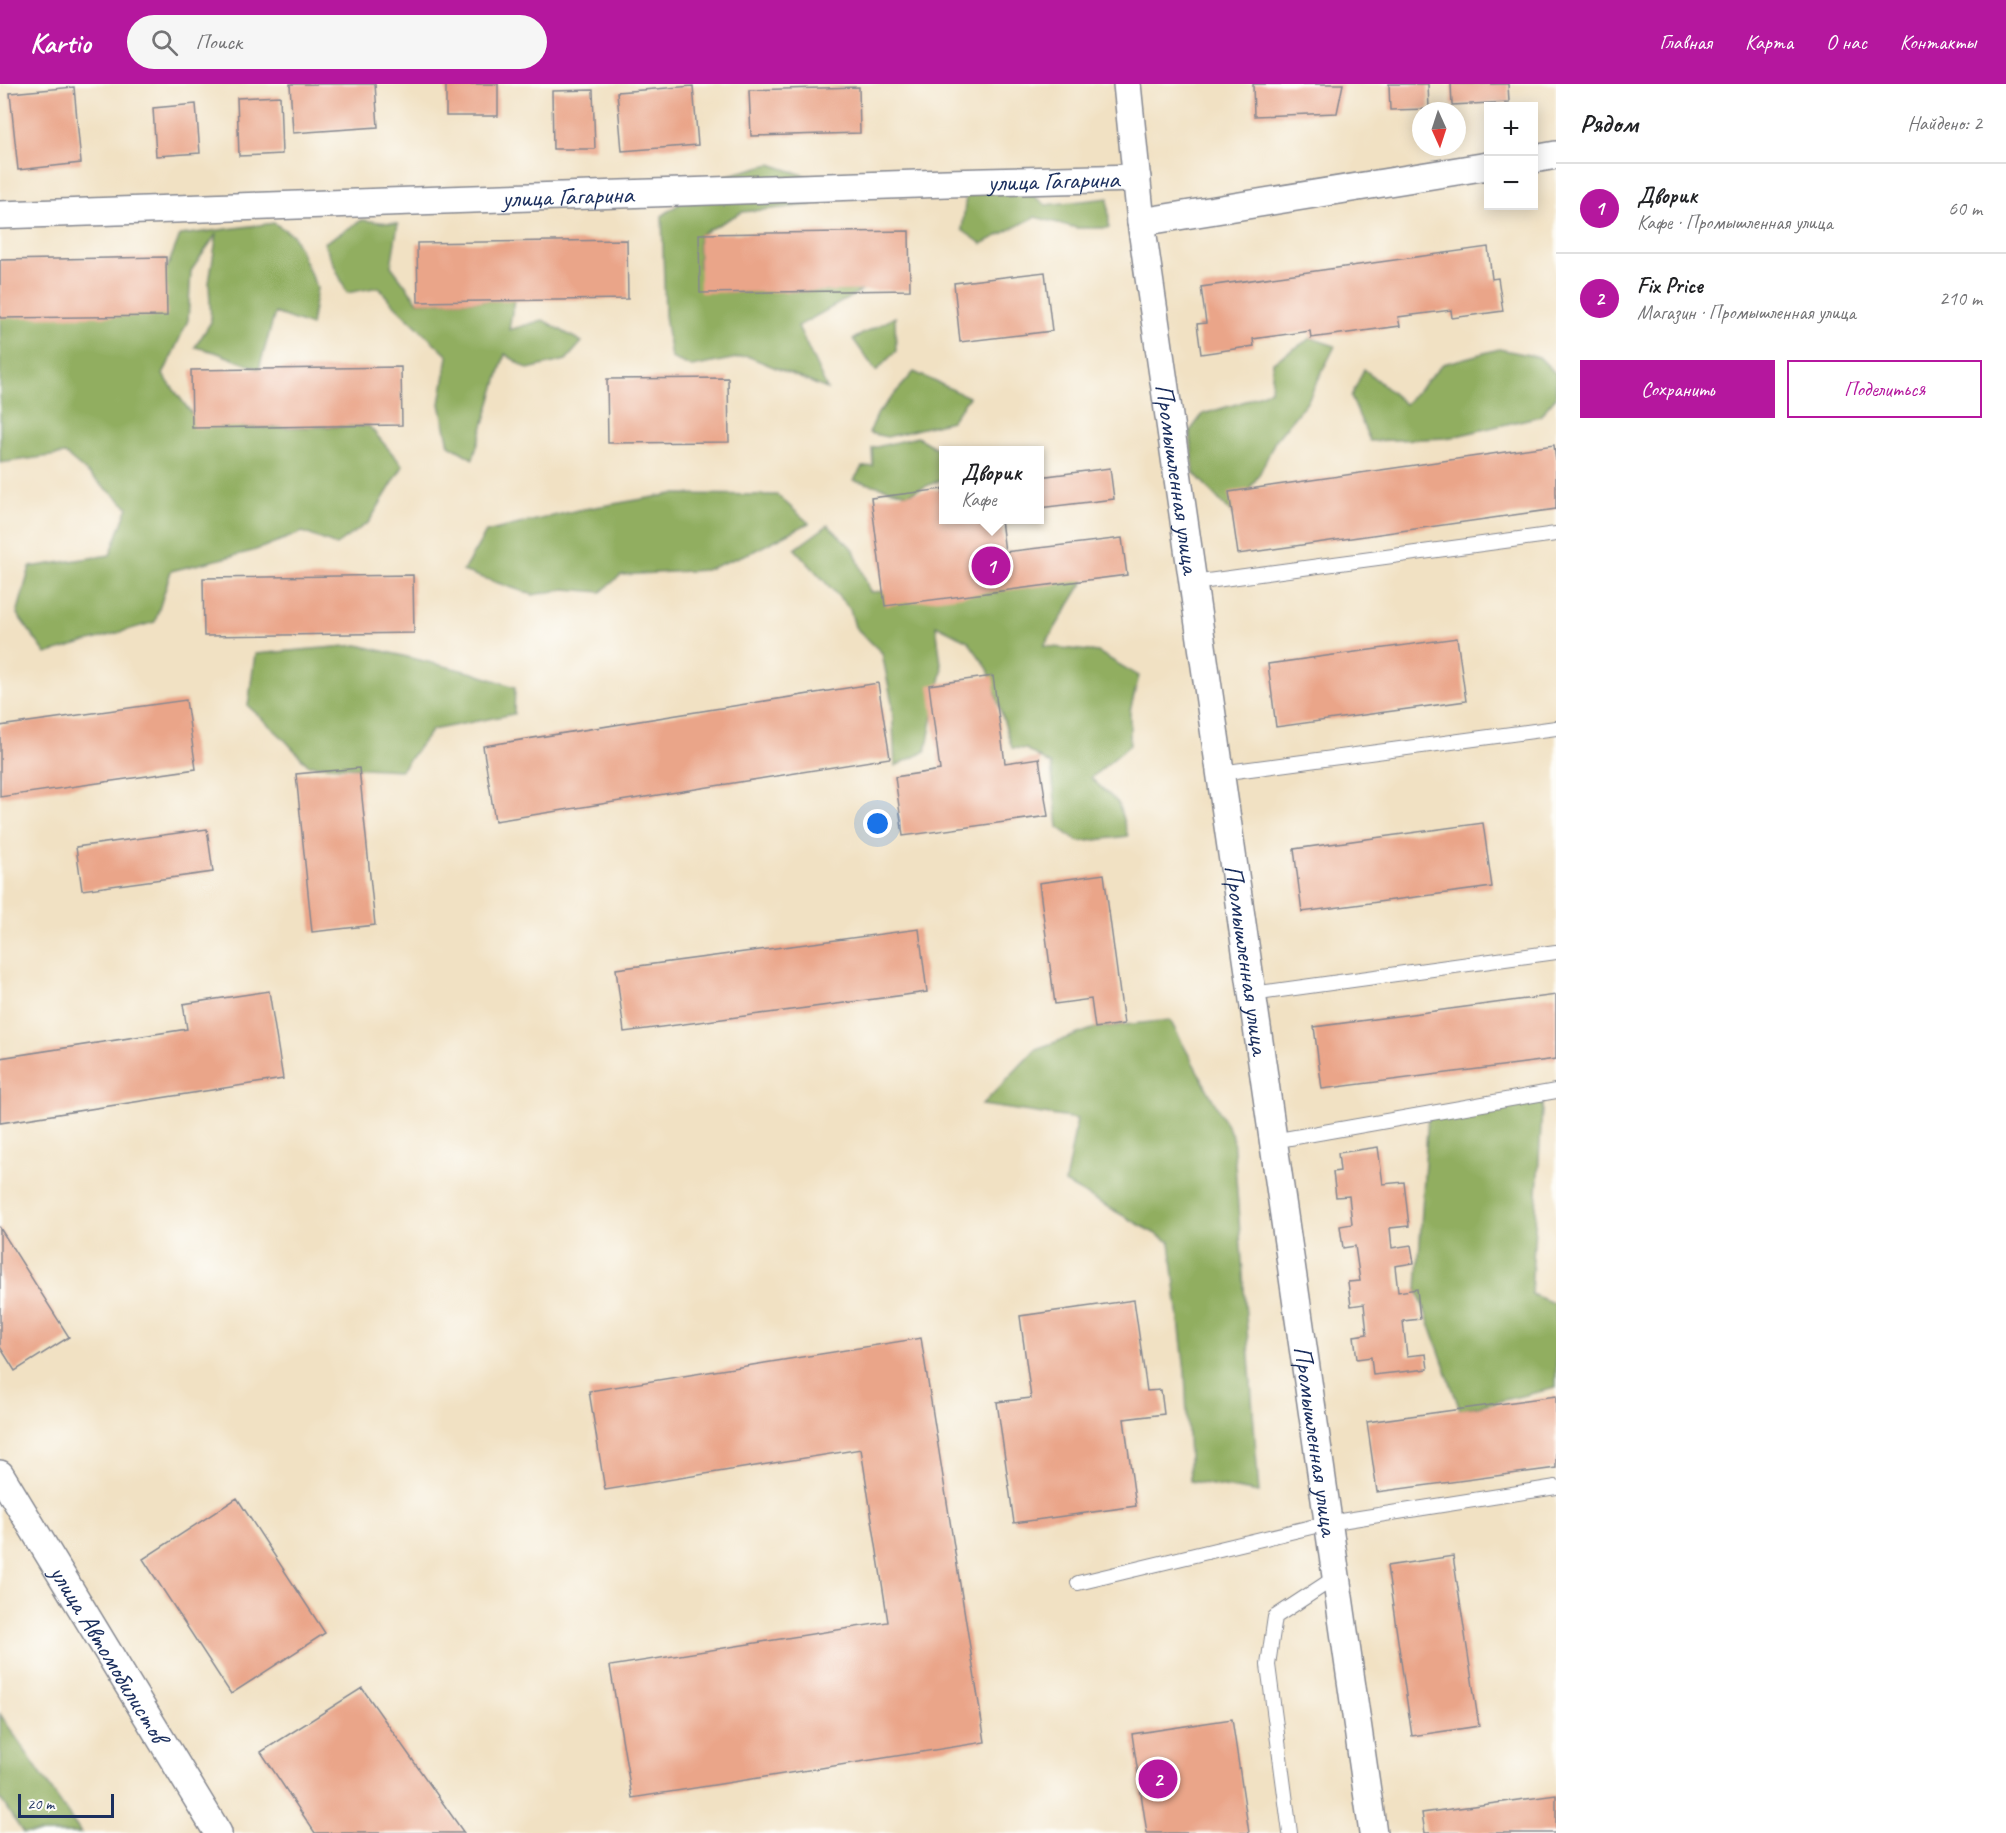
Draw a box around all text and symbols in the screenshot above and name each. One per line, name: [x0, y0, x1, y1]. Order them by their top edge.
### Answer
search box: [127, 15, 547, 69]
text: Kartio: [30, 25, 91, 60]
icon: search: [148, 26, 181, 59]
text: Поиск: [196, 28, 242, 56]
text: Главная: [1659, 29, 1712, 55]
text: Карта: [1745, 29, 1793, 55]
text: О нас: [1826, 29, 1867, 55]
text: Контакты: [1900, 29, 1976, 55]
north arrow: [1412, 102, 1466, 156]
map controls: [1484, 102, 1538, 210]
button: +: [1484, 102, 1538, 156]
text: Рядом: [1580, 107, 1638, 140]
text: Найдено: 2: [1907, 111, 1982, 136]
button: −: [1484, 156, 1538, 210]
street label: улица Гагарина: [985, 162, 1121, 199]
street label: улица Гагарина: [499, 178, 636, 215]
text: Дворик: [1637, 182, 1698, 210]
text: 1: [1595, 196, 1604, 221]
text: 60 m: [1948, 196, 1982, 221]
text: Кафе · Промышленная улица: [1637, 210, 1833, 235]
text: Fix Price: [1637, 272, 1703, 300]
text: 2: [1595, 286, 1604, 311]
text: 210 m: [1939, 286, 1982, 311]
text: Магазин · Промышленная улица: [1637, 300, 1856, 325]
button: Сохранить: [1580, 360, 1775, 418]
button: Поделиться: [1787, 360, 1982, 418]
street label: Промышленная улица: [1148, 382, 1208, 578]
popup: [939, 446, 1044, 524]
text: Дворик: [961, 459, 1022, 487]
text: Кафе: [961, 487, 996, 512]
pin: 1: [972, 544, 1010, 588]
your location: [863, 809, 892, 838]
street label: Промышленная улица: [1217, 863, 1277, 1059]
street label: Промышленная улица: [1286, 1344, 1346, 1540]
street label: улица Автомобилистов: [41, 1557, 178, 1754]
pin: 2: [1138, 1756, 1178, 1802]
scale bar: [18, 1791, 114, 1818]
text: 20 m: [27, 1794, 54, 1814]

